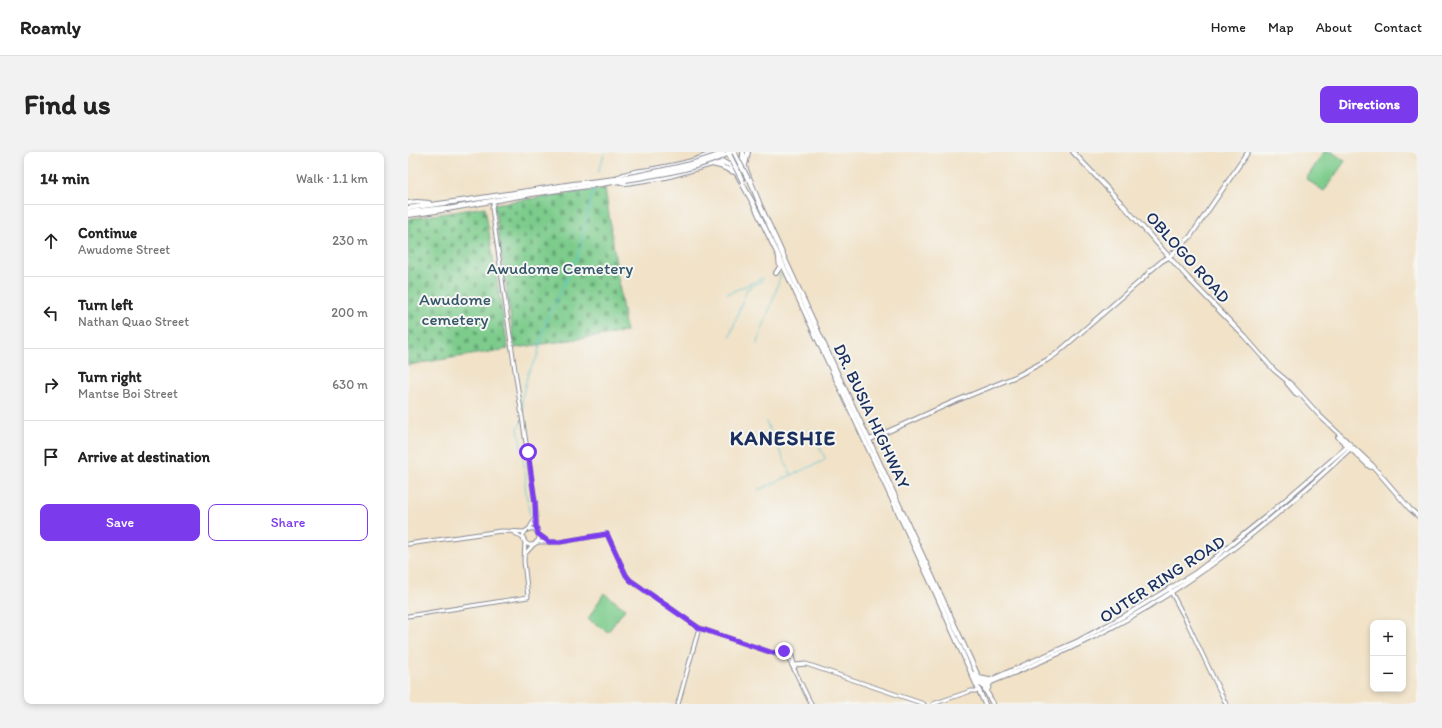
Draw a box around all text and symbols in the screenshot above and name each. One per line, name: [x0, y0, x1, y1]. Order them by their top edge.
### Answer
text: Roamly: [20, 16, 81, 39]
text: Home: [1211, 19, 1246, 36]
text: Map: [1268, 19, 1294, 36]
text: About: [1316, 19, 1352, 36]
text: Contact: [1374, 19, 1422, 36]
button: Directions: [1320, 86, 1418, 123]
text: Find us: [24, 87, 111, 121]
text: 14 min: [40, 168, 90, 188]
text: Walk · 1.1 km: [296, 171, 368, 186]
street label: OBLOGO ROAD: [1142, 207, 1234, 307]
text: Continue: [78, 224, 137, 242]
icon: ahead: [40, 230, 62, 252]
text: 230 m: [332, 233, 368, 248]
text: Awudome Street: [78, 242, 170, 257]
park label: Awudome Cemetery: [487, 258, 633, 278]
park label: Awudome cemetery: [419, 289, 491, 329]
text: Turn left: [78, 296, 133, 314]
icon: left: [40, 302, 62, 324]
text: 200 m: [331, 305, 368, 320]
text: Nathan Quao Street: [78, 314, 189, 329]
street label: DR. BUSIA HIGHWAY: [830, 340, 914, 492]
text: Turn right: [78, 368, 142, 386]
icon: right: [40, 374, 62, 396]
text: 630 m: [332, 377, 368, 392]
text: Mantse Boi Street: [78, 386, 178, 401]
district label: KANESHIE: [730, 425, 836, 450]
route start: [519, 443, 537, 461]
icon: arrive: [40, 446, 62, 468]
text: Arrive at destination: [78, 448, 210, 466]
button: Save: [40, 504, 200, 541]
button: Share: [208, 504, 368, 541]
street label: OUTER RING ROAD: [1095, 531, 1229, 627]
map controls: [1370, 620, 1406, 692]
button: +: [1370, 620, 1406, 656]
route end: [775, 642, 793, 660]
button: −: [1370, 656, 1406, 692]

